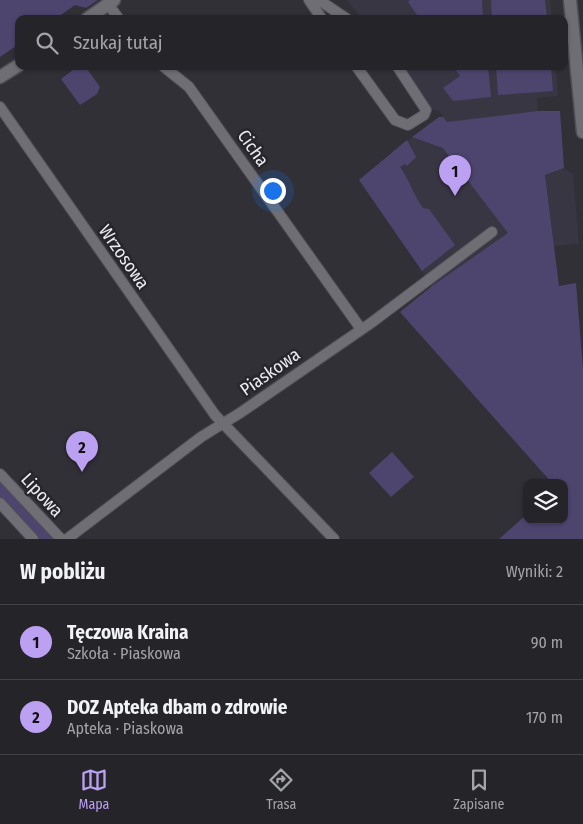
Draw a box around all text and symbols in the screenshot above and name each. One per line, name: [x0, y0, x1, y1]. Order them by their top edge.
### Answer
search box: [15, 15, 568, 70]
icon: search: [33, 29, 61, 57]
text: Szukaj tutaj: [73, 31, 163, 54]
street label: Cicha: [233, 125, 273, 171]
pin: 1: [439, 155, 471, 196]
your location: [260, 178, 286, 204]
street label: Wrzosowa: [94, 221, 154, 294]
street label: Piaskowa: [236, 343, 304, 401]
pin: 2: [66, 431, 98, 472]
street label: Lipowa: [16, 469, 68, 522]
map controls: [523, 479, 568, 524]
button: layers: [523, 479, 568, 524]
text: W pobliżu: [20, 559, 105, 585]
text: Wyniki: 2: [506, 562, 563, 581]
text: Tęczowa Kraina: [67, 621, 188, 644]
text: 1: [33, 633, 39, 652]
text: 90 m: [531, 633, 563, 652]
text: Szkoła · Piaskowa: [67, 644, 181, 663]
text: DOZ Apteka dbam o zdrowie: [67, 696, 287, 719]
text: 2: [32, 708, 40, 727]
text: 170 m: [526, 708, 563, 727]
text: Apteka · Piaskowa: [67, 719, 184, 738]
tab: Mapa: [78, 766, 109, 813]
tab: Trasa: [266, 766, 296, 813]
tab: Zapisane: [453, 766, 505, 813]

